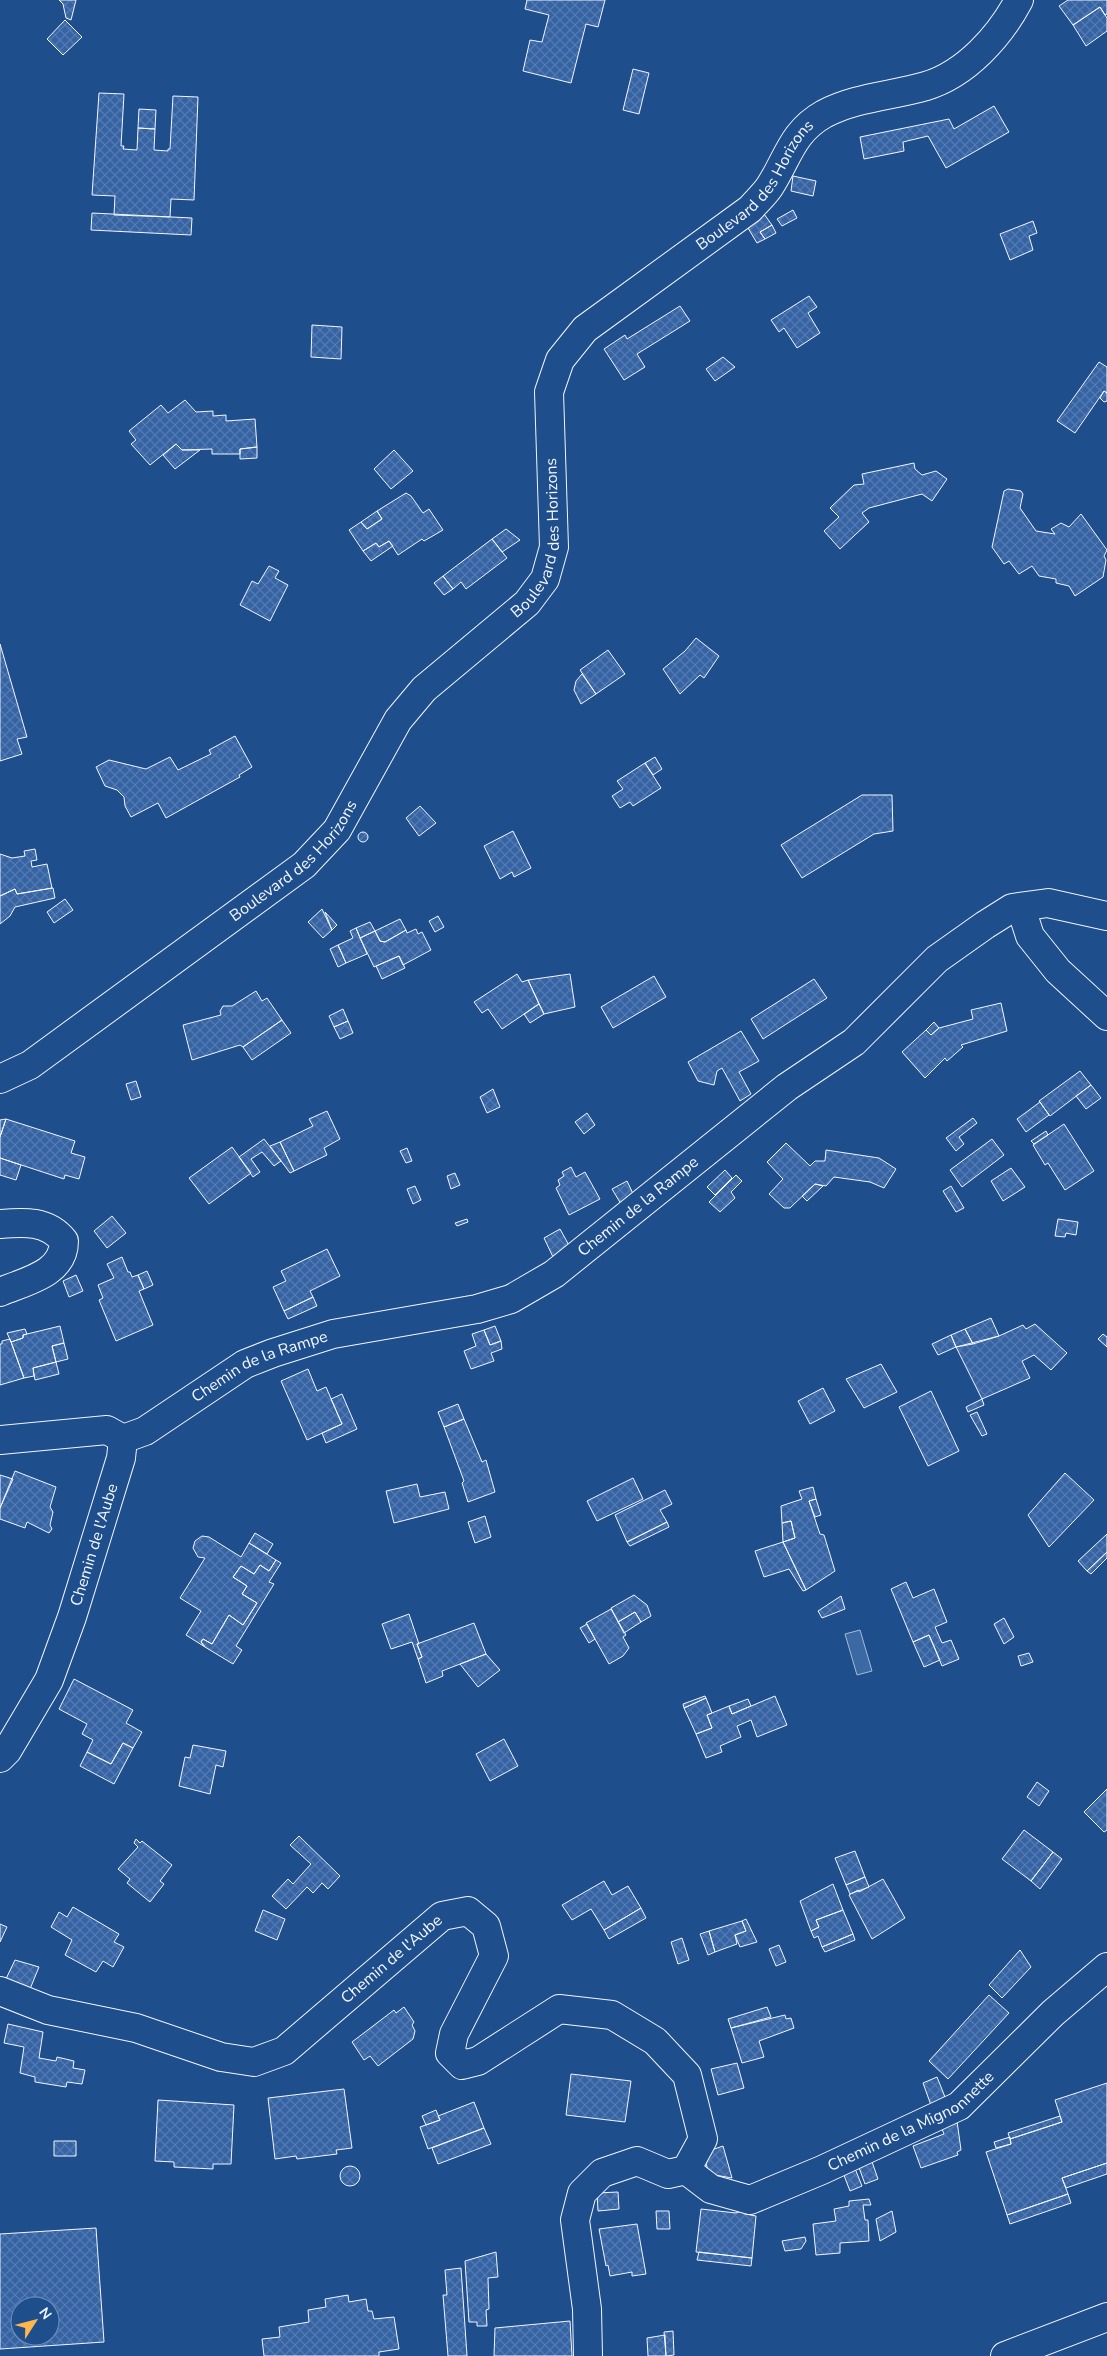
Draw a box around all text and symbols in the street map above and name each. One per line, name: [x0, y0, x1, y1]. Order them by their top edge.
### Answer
street label: Boulevard des Horizons: [692, 115, 818, 256]
street label: Boulevard des Horizons: [506, 457, 565, 623]
street label: Boulevard des Horizons: [225, 796, 363, 927]
street label: Chemin de la Rampe: [573, 1151, 703, 1262]
street label: Chemin de la Rampe: [187, 1325, 330, 1408]
street label: Chemin de l'Aube: [65, 1481, 123, 1609]
street label: Chemin de l'Aube: [336, 1909, 447, 2009]
street label: Chemin de la Mignonnette: [824, 2066, 999, 2177]
north arrow: [10, 2296, 60, 2346]
text: N: [34, 2304, 56, 2323]

